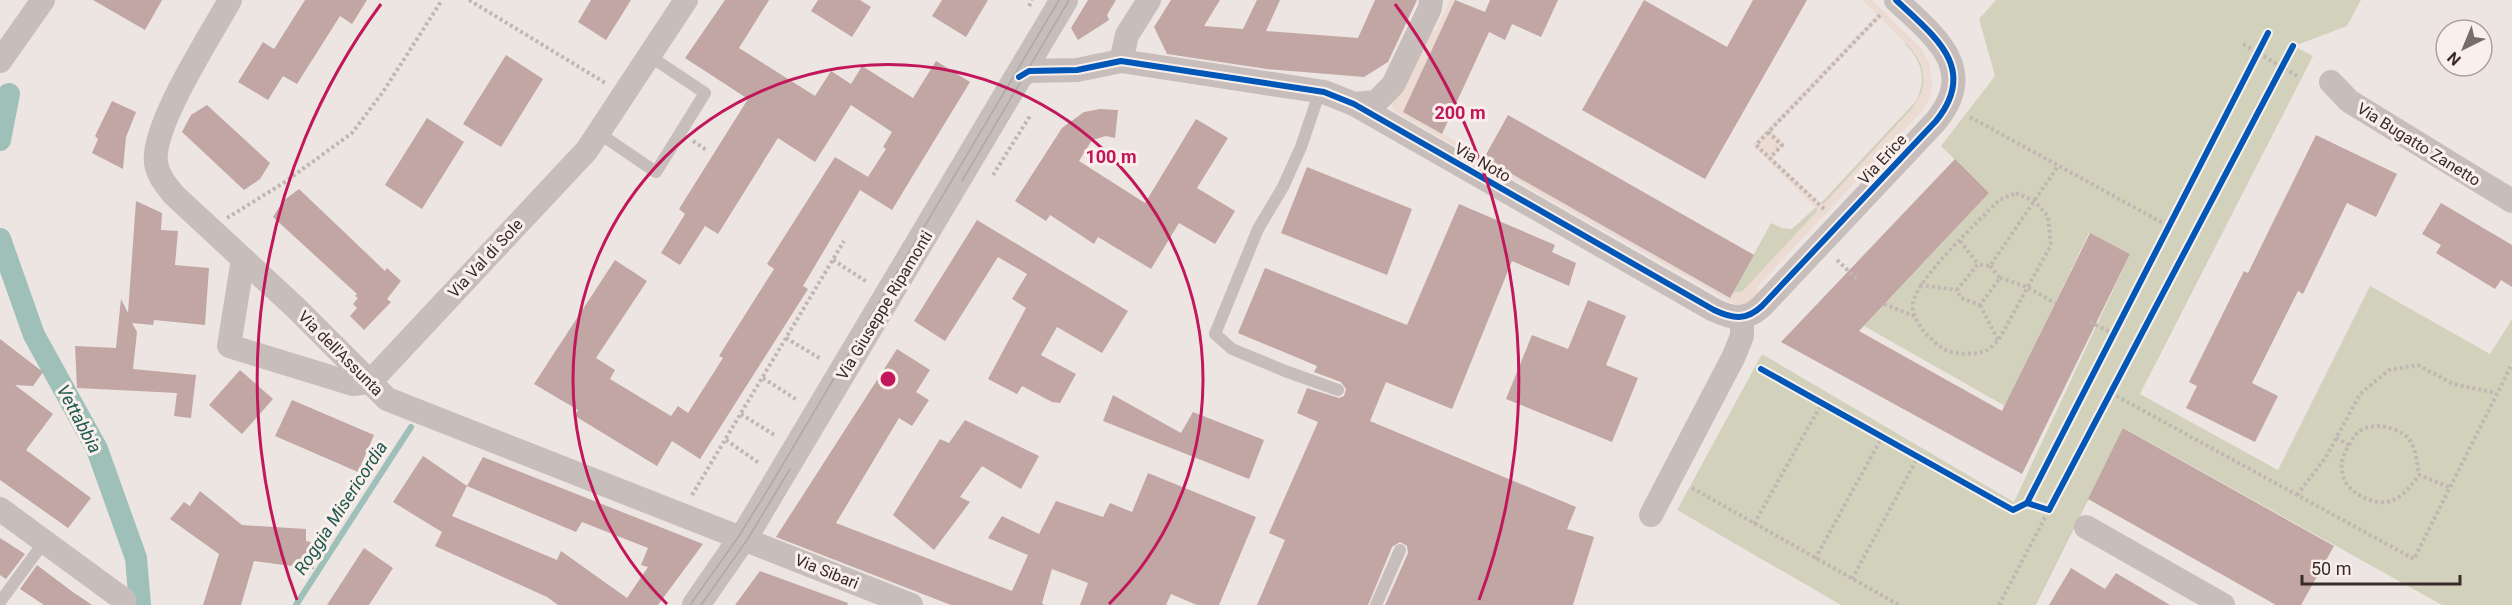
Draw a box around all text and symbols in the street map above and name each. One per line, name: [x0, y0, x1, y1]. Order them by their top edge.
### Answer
north arrow: [2434, 18, 2494, 78]
text: N: [2444, 48, 2465, 69]
street label: Via Bugatto Zanetto: [2354, 99, 2484, 190]
text: 200 m: [1434, 102, 1486, 123]
street label: Via Erice: [1854, 130, 1910, 188]
street label: Via Noto: [1451, 139, 1514, 186]
text: 100 m: [1085, 146, 1137, 167]
street label: Via Val di Sole: [444, 215, 527, 302]
street label: Via Giuseppe Ripamonti: [832, 227, 936, 383]
street label: Via dell'Assunta: [294, 307, 387, 400]
centre of rings: [878, 369, 898, 389]
water label: Vettabbia: [53, 381, 106, 456]
water label: Roggia Misericordia: [290, 437, 392, 578]
scale bar: [2302, 548, 2460, 586]
street label: Via Sibari: [792, 550, 861, 593]
text: 50 m: [2311, 558, 2351, 579]

